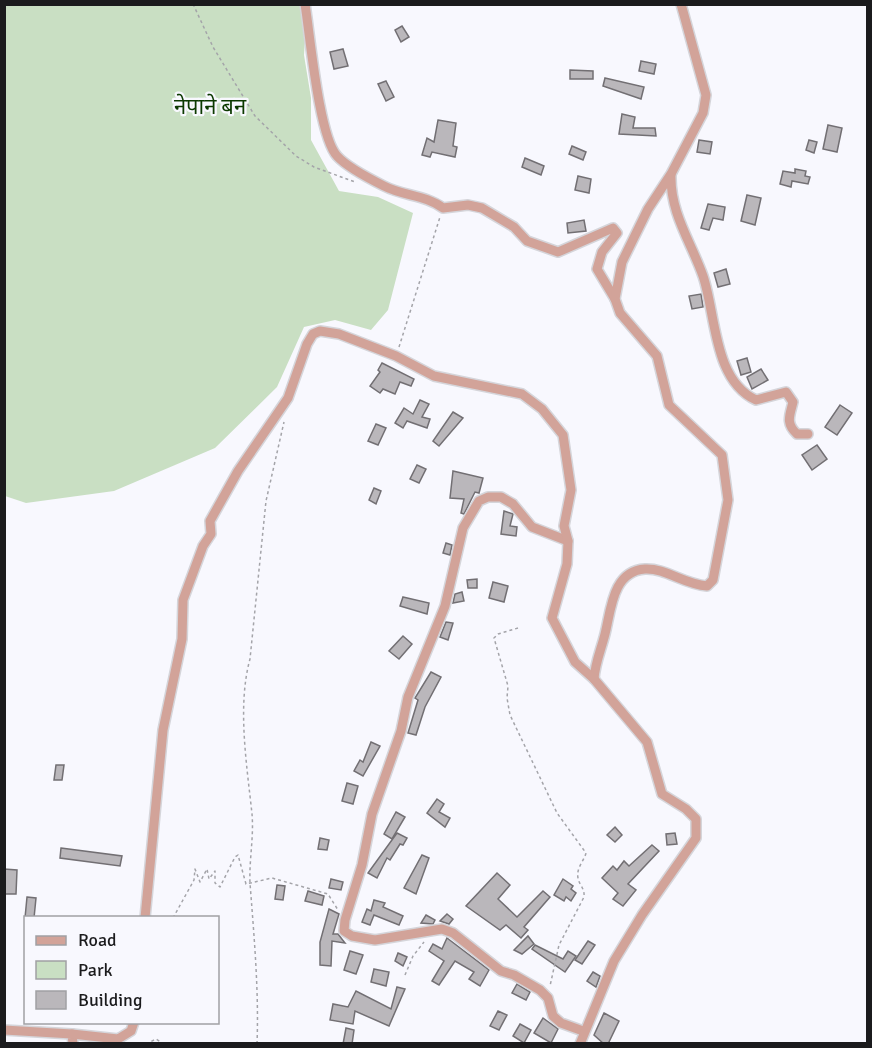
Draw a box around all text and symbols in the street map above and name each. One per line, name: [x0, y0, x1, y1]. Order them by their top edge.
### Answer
park label: नेपाने बन: [174, 93, 247, 120]
legend: [24, 916, 219, 1024]
text: Road: [78, 929, 117, 951]
text: Park: [78, 959, 113, 981]
text: Building: [78, 989, 142, 1011]

